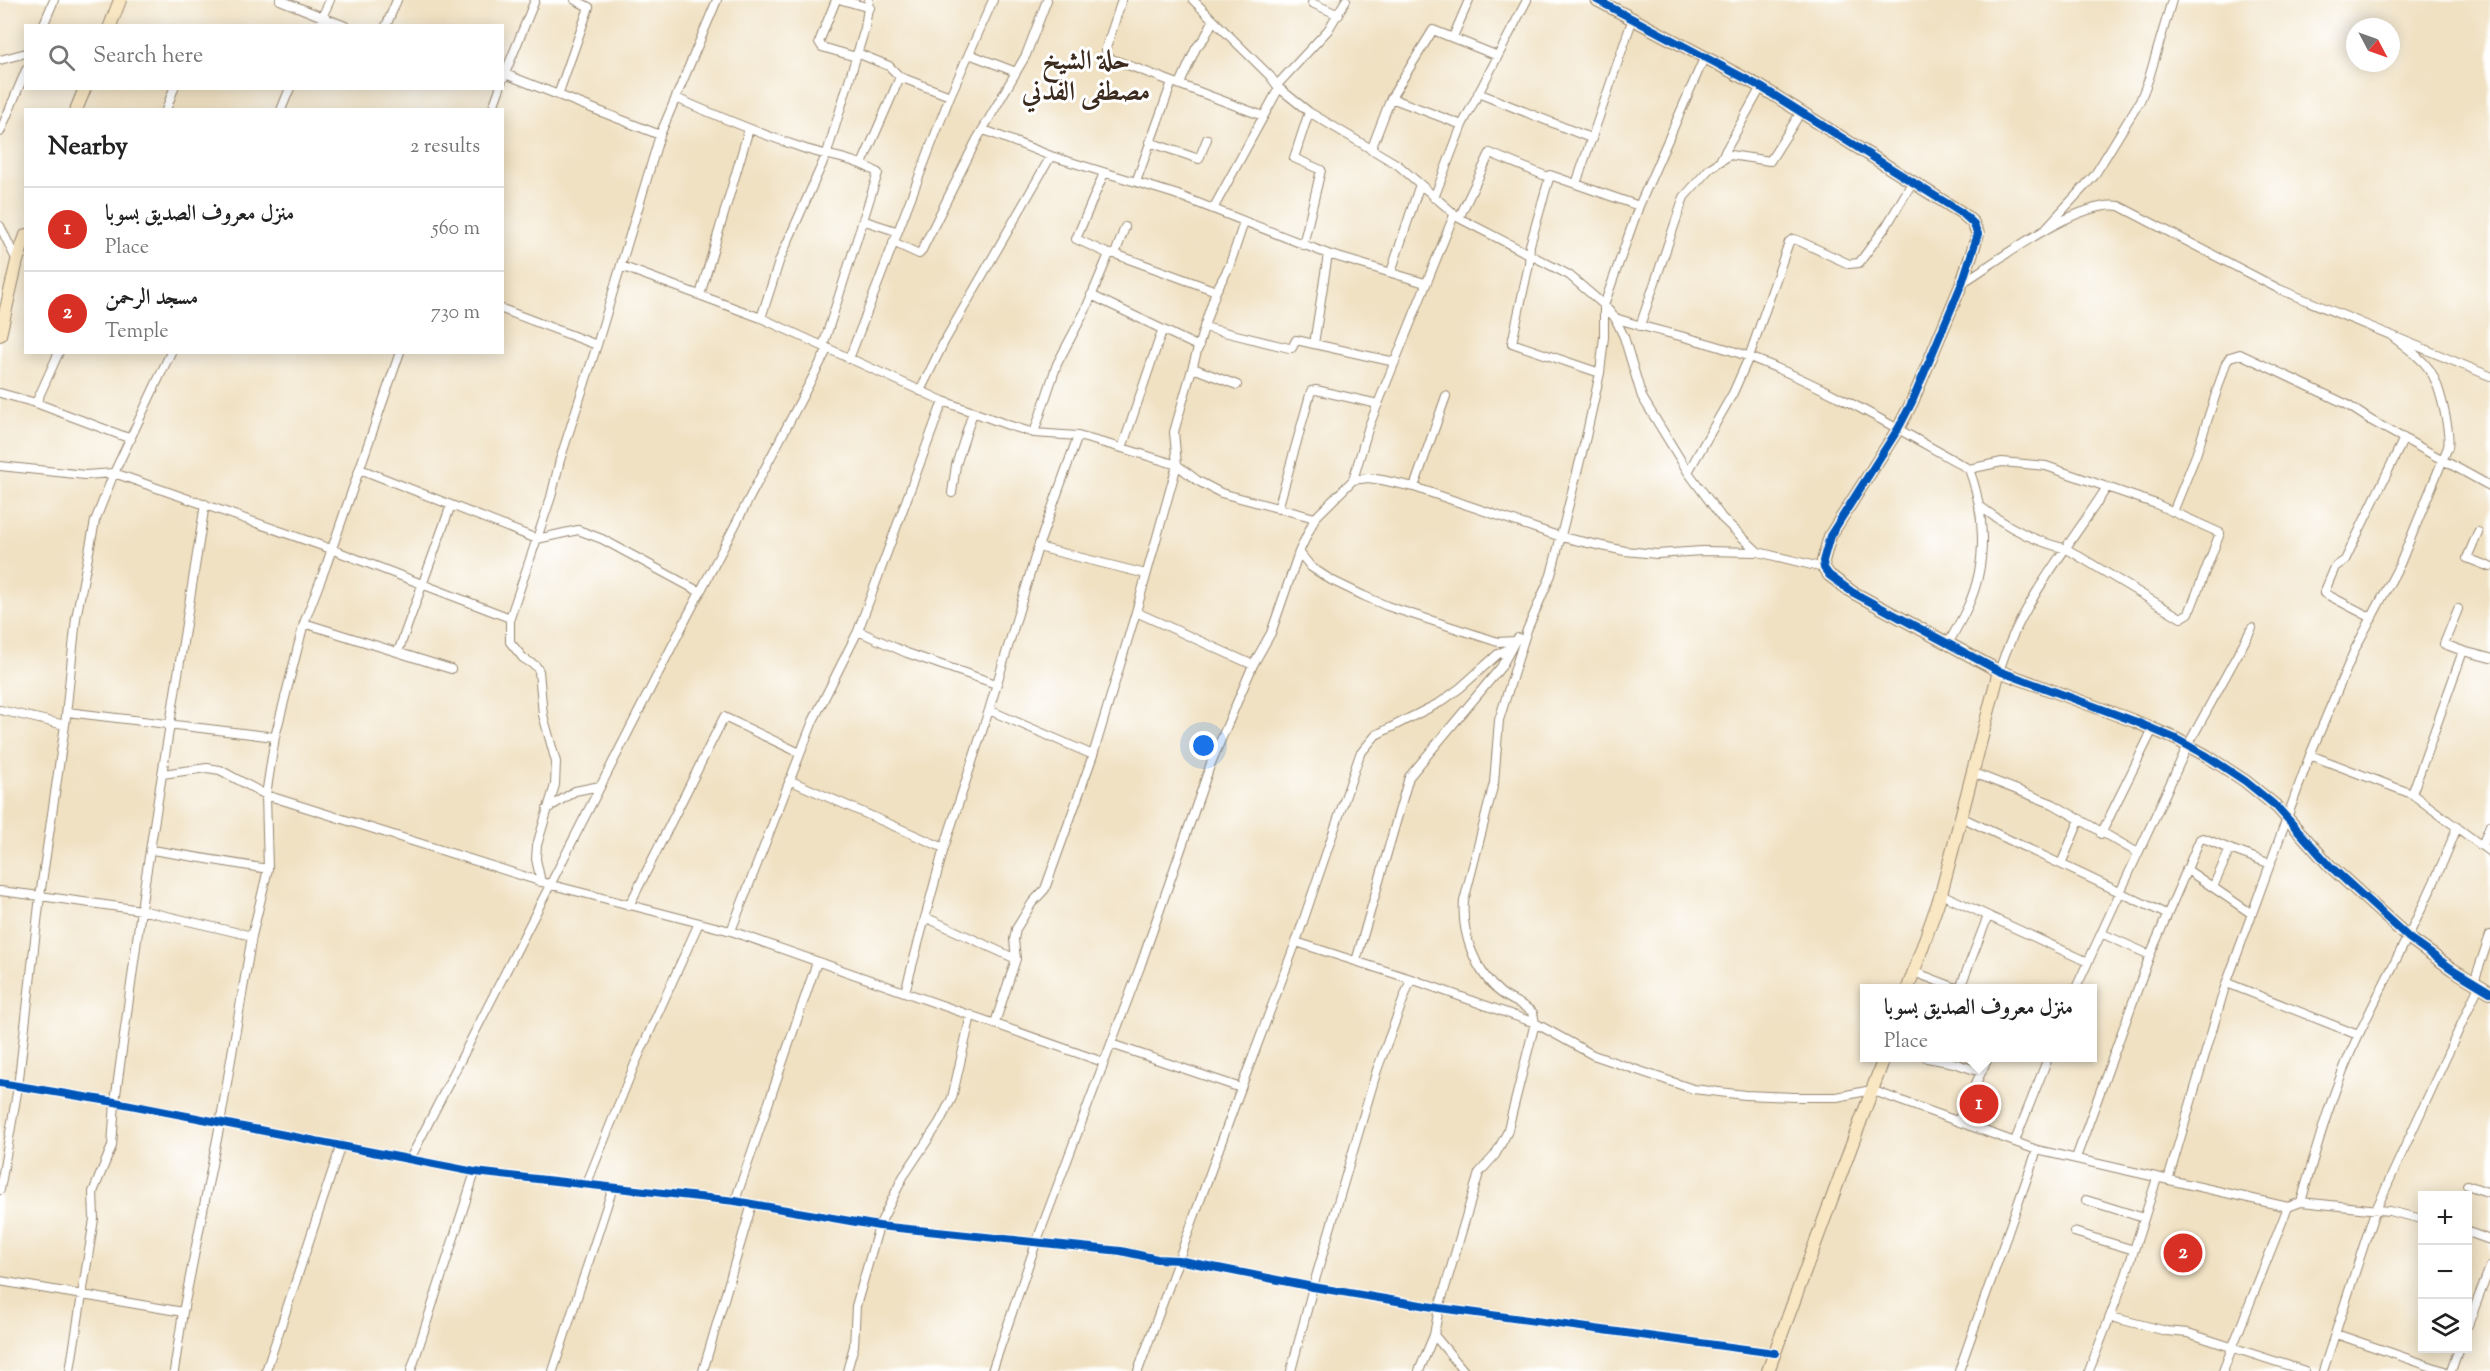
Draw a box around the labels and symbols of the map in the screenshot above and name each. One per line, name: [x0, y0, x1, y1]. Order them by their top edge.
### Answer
north arrow: [2346, 18, 2400, 72]
district label: حلة الشيخ مصطفى الفدني: [1021, 43, 1150, 113]
your location: [1189, 731, 1218, 760]
pin: 1: [1960, 1082, 1998, 1126]
pin: 2: [2164, 1230, 2202, 1276]

